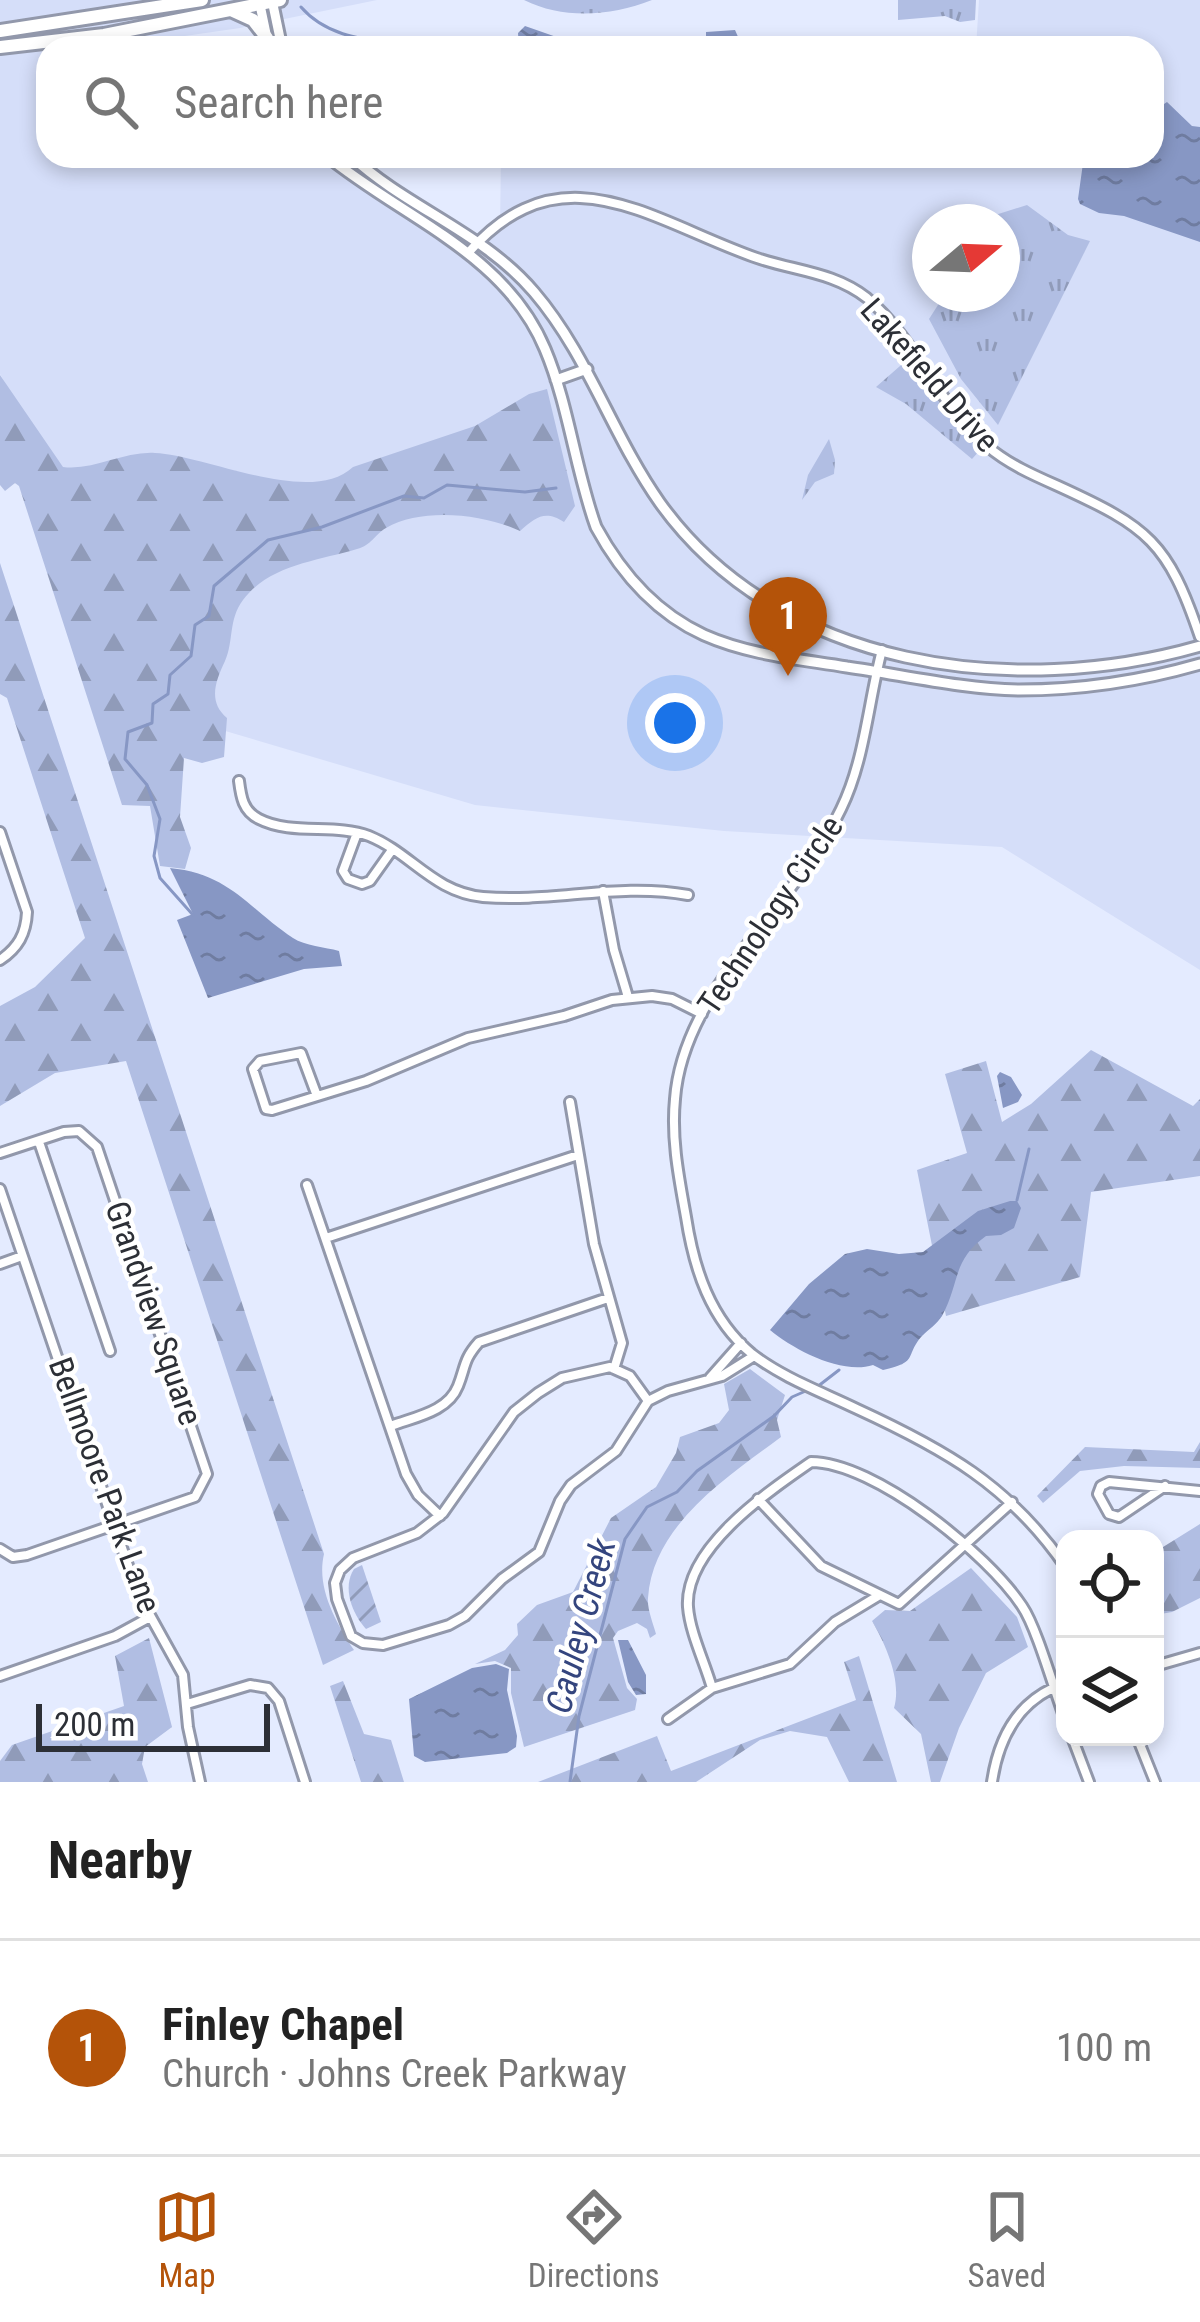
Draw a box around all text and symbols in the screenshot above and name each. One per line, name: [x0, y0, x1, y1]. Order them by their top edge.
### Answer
search box: [36, 36, 1164, 168]
icon: search: [78, 69, 144, 135]
text: Search here: [174, 76, 383, 129]
north arrow: [912, 204, 1020, 312]
street label: Lakefield Drive: [853, 290, 1007, 460]
pin: 1: [749, 577, 827, 676]
your location: [645, 693, 705, 753]
street label: Technology Circle: [689, 808, 851, 1022]
street label: Grandview Square: [97, 1196, 211, 1430]
street label: Bellmoore Park Lane: [41, 1352, 169, 1618]
map controls: [1056, 1530, 1164, 1746]
button: locate: [1056, 1530, 1164, 1638]
water label: Cauley Creek: [538, 1533, 625, 1718]
button: layers: [1056, 1638, 1164, 1746]
scale bar: [36, 1698, 270, 1751]
text: 200 m: [54, 1705, 135, 1744]
text: Nearby: [48, 1831, 192, 1890]
text: Finley Chapel: [162, 1998, 404, 2051]
text: 1: [77, 2025, 97, 2071]
text: 100 m: [1056, 2025, 1152, 2071]
text: Church · Johns Creek Parkway: [162, 2051, 627, 2097]
tab: Map: [154, 2184, 220, 2295]
tab: Directions: [528, 2184, 660, 2295]
tab: Saved: [968, 2184, 1046, 2295]

